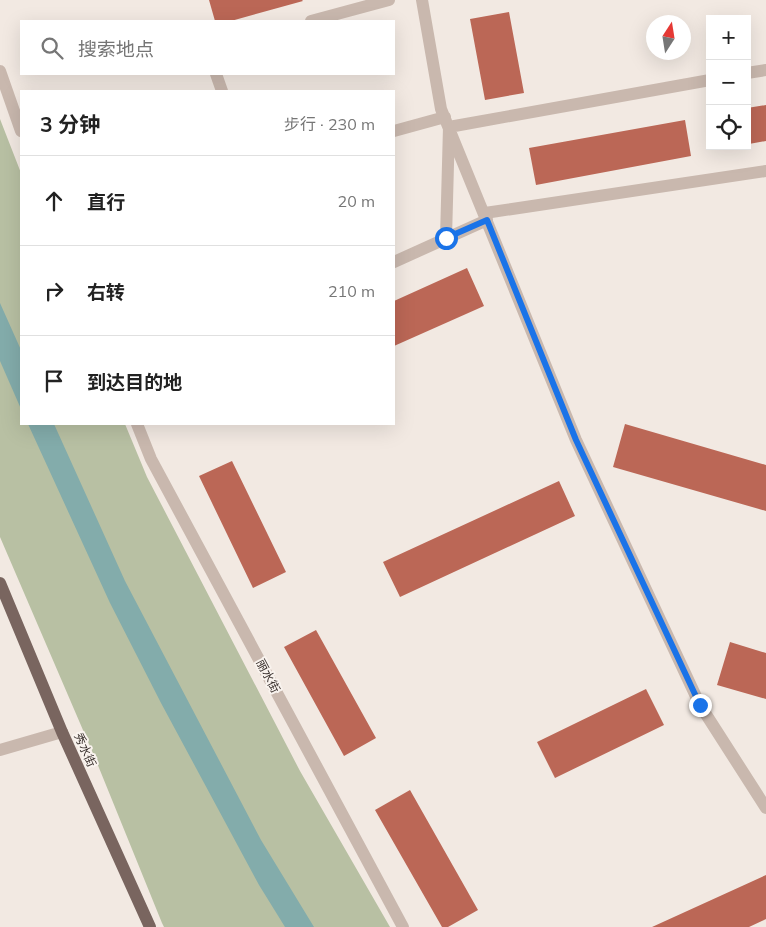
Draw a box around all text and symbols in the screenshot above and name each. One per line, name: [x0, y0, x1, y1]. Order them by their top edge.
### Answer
north arrow: [646, 15, 691, 60]
map controls: [706, 15, 751, 150]
button: +: [706, 15, 751, 60]
search box: [20, 20, 395, 75]
icon: search: [38, 34, 66, 62]
text: 搜索地点: [78, 37, 154, 61]
button: −: [706, 60, 751, 105]
button: locate: [706, 105, 751, 150]
text: 3 分钟: [40, 111, 100, 137]
text: 步行 · 230 m: [284, 114, 375, 134]
icon: ahead: [40, 187, 68, 215]
text: 直行: [87, 190, 125, 214]
text: 20 m: [338, 191, 375, 211]
route start: [435, 227, 458, 250]
icon: right: [40, 277, 68, 305]
text: 右转: [87, 280, 125, 304]
text: 210 m: [328, 281, 375, 301]
icon: arrive: [40, 367, 68, 395]
text: 到达目的地: [87, 370, 182, 394]
street label: 丽水街: [253, 656, 284, 695]
route end: [689, 694, 712, 717]
street label: 秀水街: [71, 730, 100, 769]

